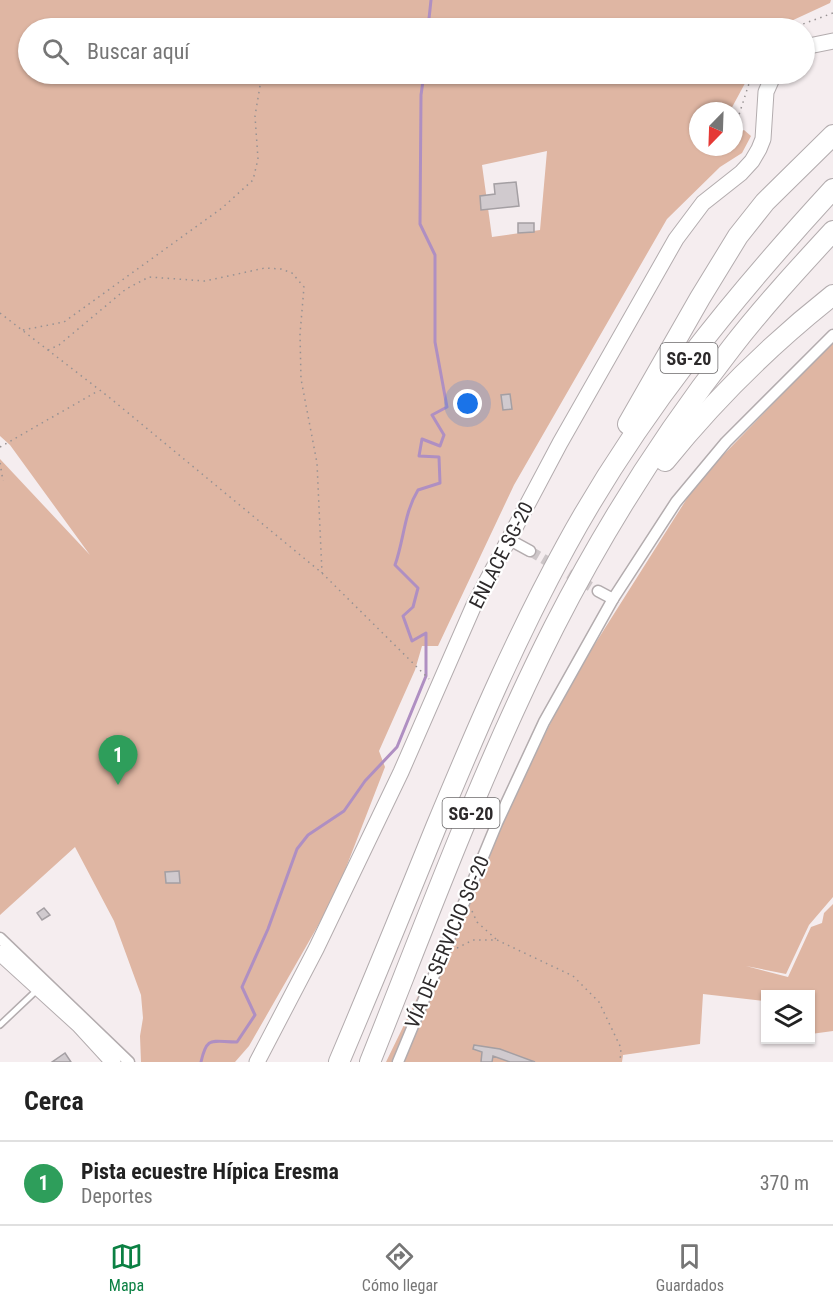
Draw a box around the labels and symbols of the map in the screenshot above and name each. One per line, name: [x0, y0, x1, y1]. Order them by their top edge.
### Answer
north arrow: [689, 102, 743, 156]
road number: SG-20: [660, 343, 718, 373]
your location: [453, 389, 482, 418]
street label: ENLACE SG-20: [464, 498, 538, 612]
pin: 1: [98, 736, 138, 785]
road number: SG-20: [442, 798, 500, 828]
street label: VÍA DE SERVICIO SG-20: [400, 852, 494, 1032]

